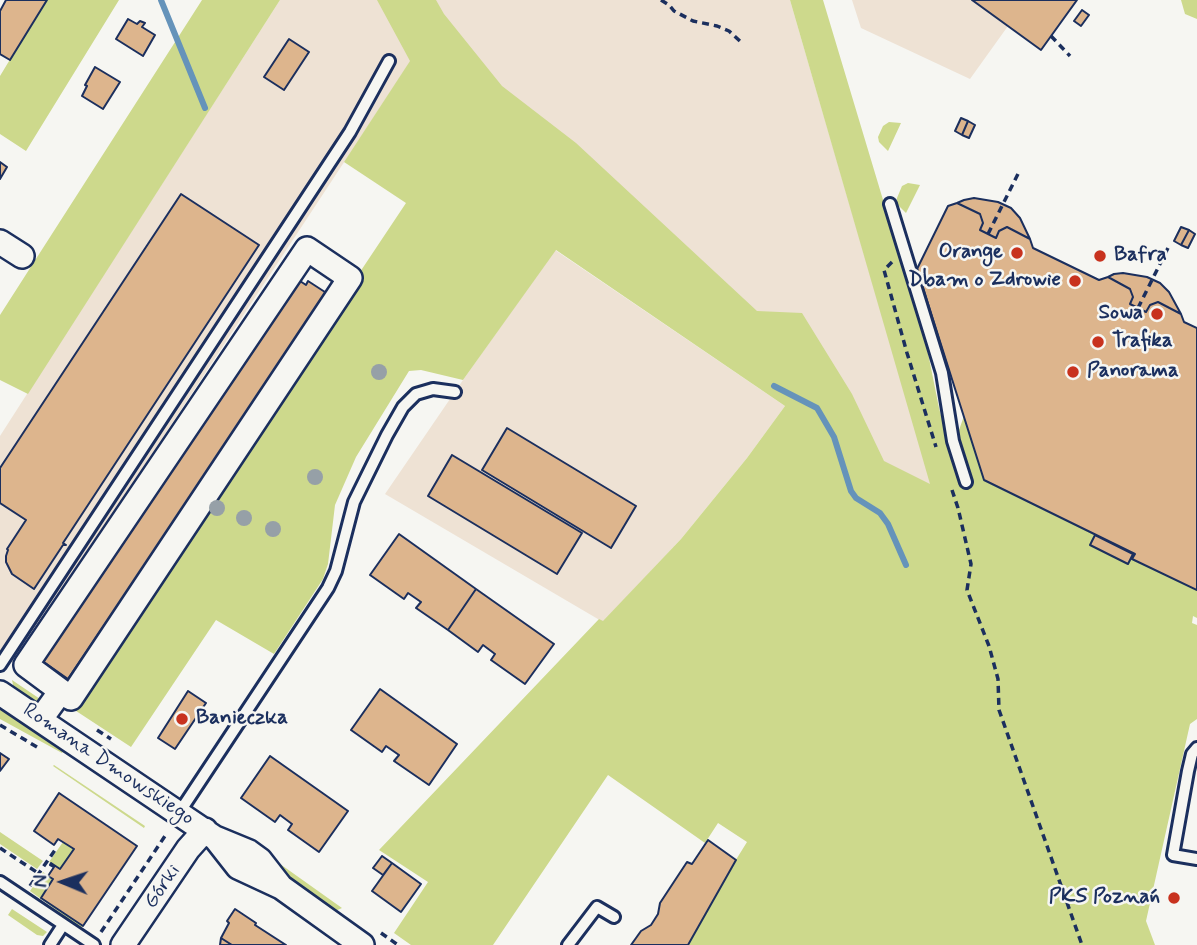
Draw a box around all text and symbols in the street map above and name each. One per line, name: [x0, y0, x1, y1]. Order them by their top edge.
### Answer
place label: Orange: [939, 240, 1003, 266]
place label: Bafra: [1114, 243, 1167, 269]
marker: Orange: [1009, 245, 1025, 261]
marker: Bafra: [1092, 248, 1108, 264]
place label: Dbam o Zdrowie: [908, 268, 1061, 294]
marker: Dbam o Zdrowie: [1067, 273, 1083, 289]
place label: Sowa: [1098, 301, 1143, 327]
marker: Sowa: [1149, 306, 1165, 322]
place label: Trafika: [1112, 329, 1173, 355]
marker: Trafika: [1090, 334, 1106, 350]
place label: Panorama: [1087, 359, 1179, 385]
marker: Panorama: [1065, 364, 1081, 380]
street label: Romana Dmowskiego: [18, 698, 198, 832]
place label: Banieczka: [196, 706, 288, 732]
marker: Banieczka: [174, 711, 190, 727]
north arrow: [28, 847, 98, 917]
street label: Górki: [139, 860, 187, 914]
text: N: [29, 874, 54, 888]
place label: PKS Poznań: [1049, 885, 1160, 911]
marker: PKS Poznań: [1166, 890, 1182, 906]

